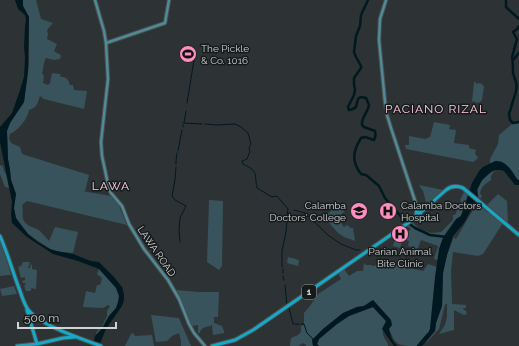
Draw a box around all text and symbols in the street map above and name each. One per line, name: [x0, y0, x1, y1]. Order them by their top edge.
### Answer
place label: The Pickle & Co. 1016: [201, 43, 249, 66]
sports icon: The Pickle & Co. 1016: [178, 44, 198, 64]
district label: PACIANO RIZAL: [385, 102, 487, 116]
district label: LAWA: [92, 179, 130, 193]
place label: Calamba Doctors' College: [269, 200, 346, 223]
place label: Calamba Doctors Hospital: [401, 200, 481, 223]
school or university icon: Calamba Doctors' College: [349, 201, 369, 221]
hospital icon: Calamba Doctors Hospital: [378, 201, 398, 221]
street label: LAWA ROAD: [135, 224, 178, 278]
hospital icon: Parian Animal Bite Clinic: [390, 224, 410, 244]
place label: Parian Animal Bite Clinic: [369, 246, 432, 269]
road number: 1: [302, 285, 316, 299]
scale bar: [18, 304, 116, 330]
text: 500 m: [24, 311, 59, 325]

